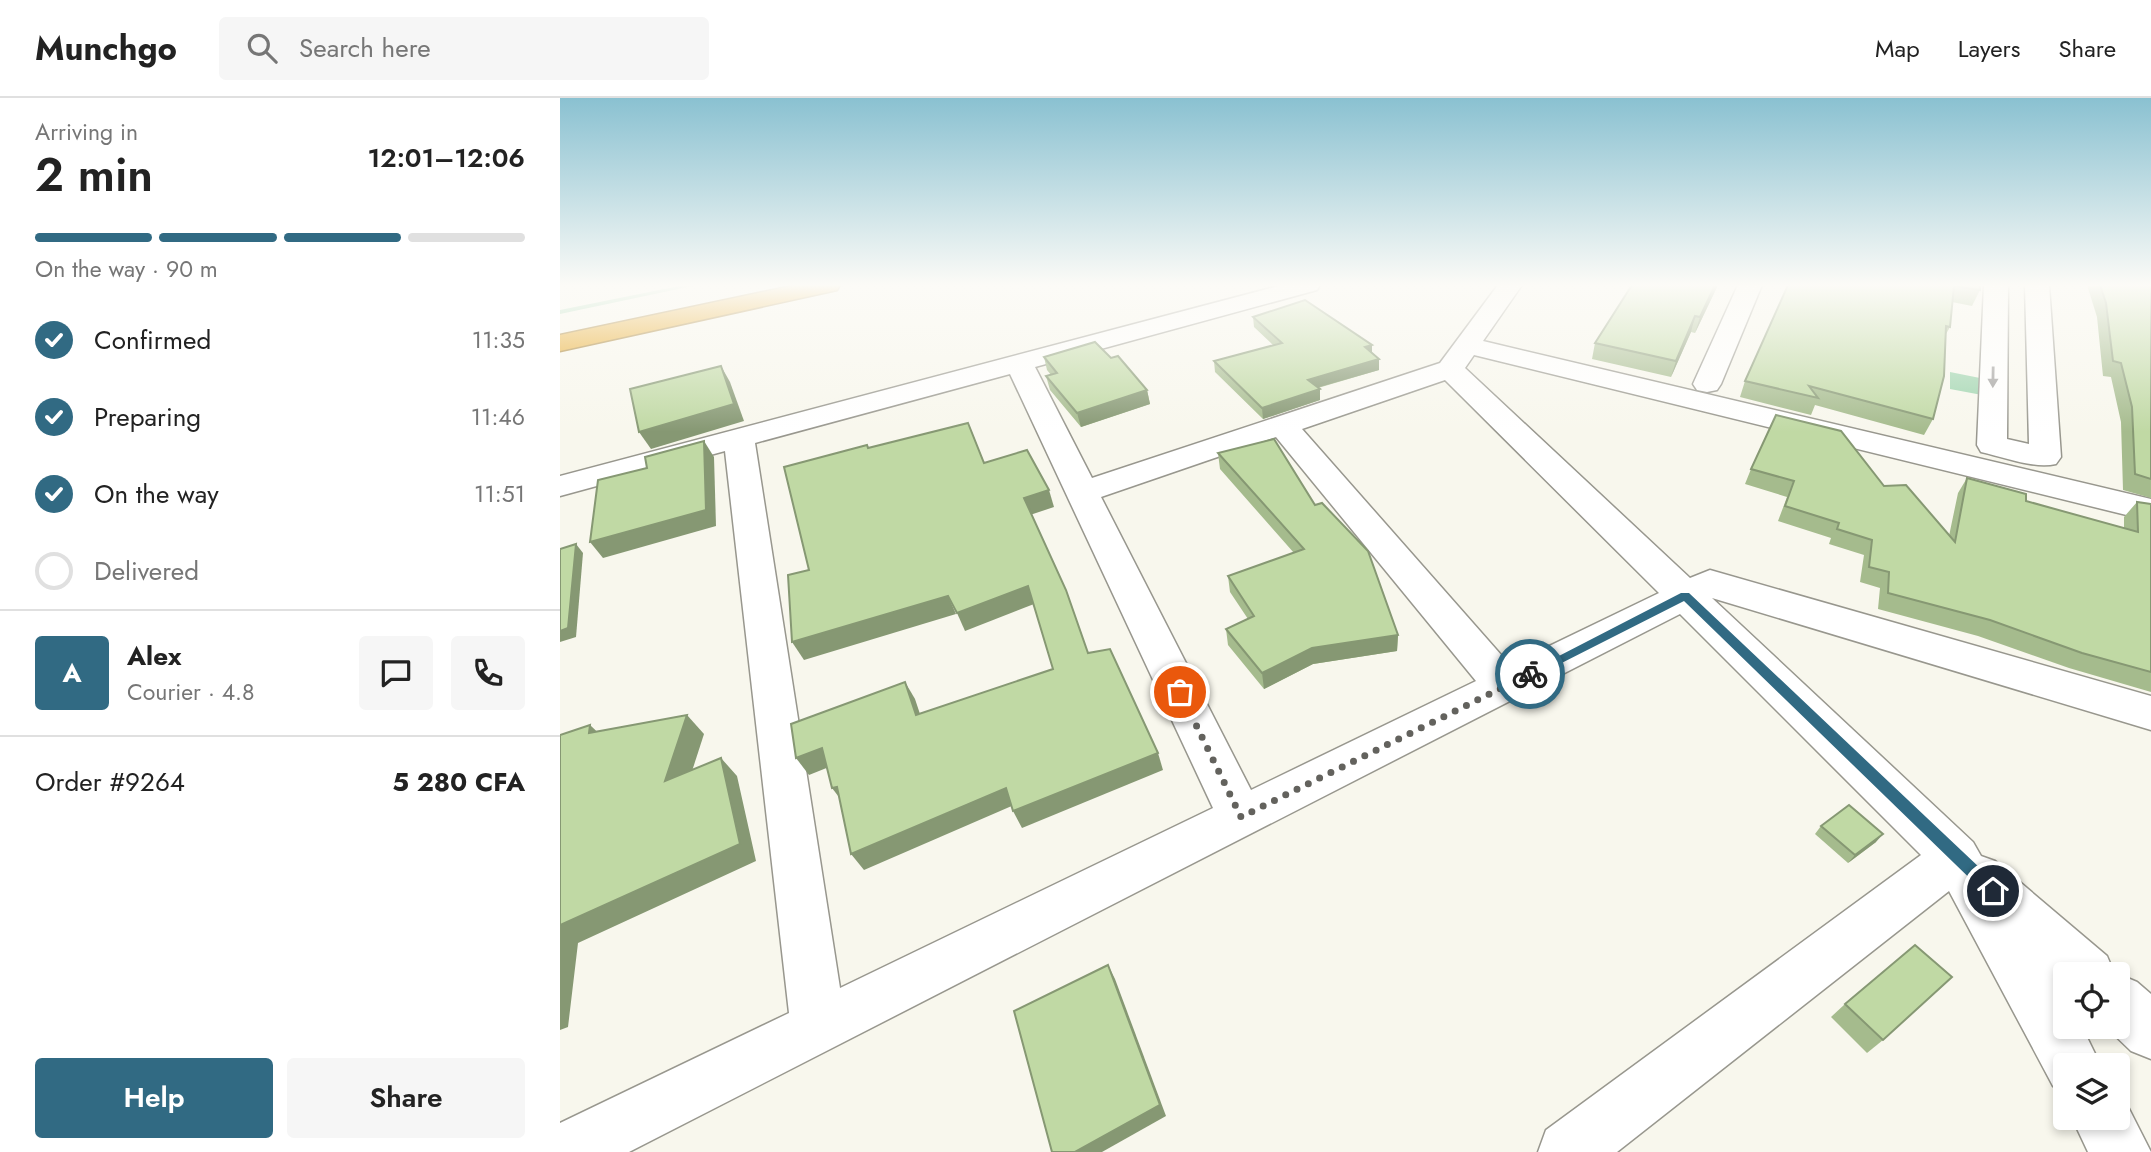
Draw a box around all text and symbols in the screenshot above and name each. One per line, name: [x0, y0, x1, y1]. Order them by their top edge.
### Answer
search box: [219, 17, 709, 80]
text: Munchgo: [35, 25, 177, 72]
icon: search: [243, 29, 281, 67]
text: Search here: [299, 29, 431, 67]
text: Map: [1875, 31, 1920, 66]
text: Layers: [1958, 31, 2020, 66]
text: Share: [2058, 31, 2116, 66]
text: Arriving in: [35, 115, 138, 149]
text: 12:01–12:06: [368, 139, 525, 177]
text: 2 min: [35, 142, 153, 208]
text: On the way · 90 m: [35, 252, 218, 286]
icon: check: [35, 321, 73, 359]
text: Confirmed: [94, 321, 211, 359]
text: 11:35: [472, 323, 525, 357]
one-way arrow: [1988, 367, 1999, 389]
icon: check: [35, 398, 73, 436]
text: Preparing: [94, 398, 201, 436]
text: 11:46: [471, 400, 525, 434]
icon: check: [35, 475, 73, 513]
text: On the way: [94, 475, 219, 513]
text: 11:51: [474, 477, 525, 511]
text: Delivered: [94, 552, 199, 590]
button: chat: [359, 636, 433, 710]
button: phone: [451, 636, 525, 710]
text: Alex: [127, 637, 181, 675]
courier: [1495, 639, 1565, 709]
text: A: [62, 654, 82, 692]
icon: bike: [1511, 655, 1549, 693]
pin: [1150, 662, 1210, 722]
icon: bag: [1161, 673, 1199, 711]
text: Courier · 4.8: [127, 675, 255, 709]
text: Order #9264: [35, 763, 185, 801]
text: 5 280 CFA: [392, 763, 525, 801]
pin: [1963, 861, 2023, 921]
icon: home: [1974, 872, 2012, 910]
map controls: [2053, 962, 2130, 1130]
button: locate: [2053, 962, 2130, 1039]
button: layers: [2053, 1053, 2130, 1130]
button: Help: [35, 1058, 273, 1138]
button: Share: [287, 1058, 525, 1138]

